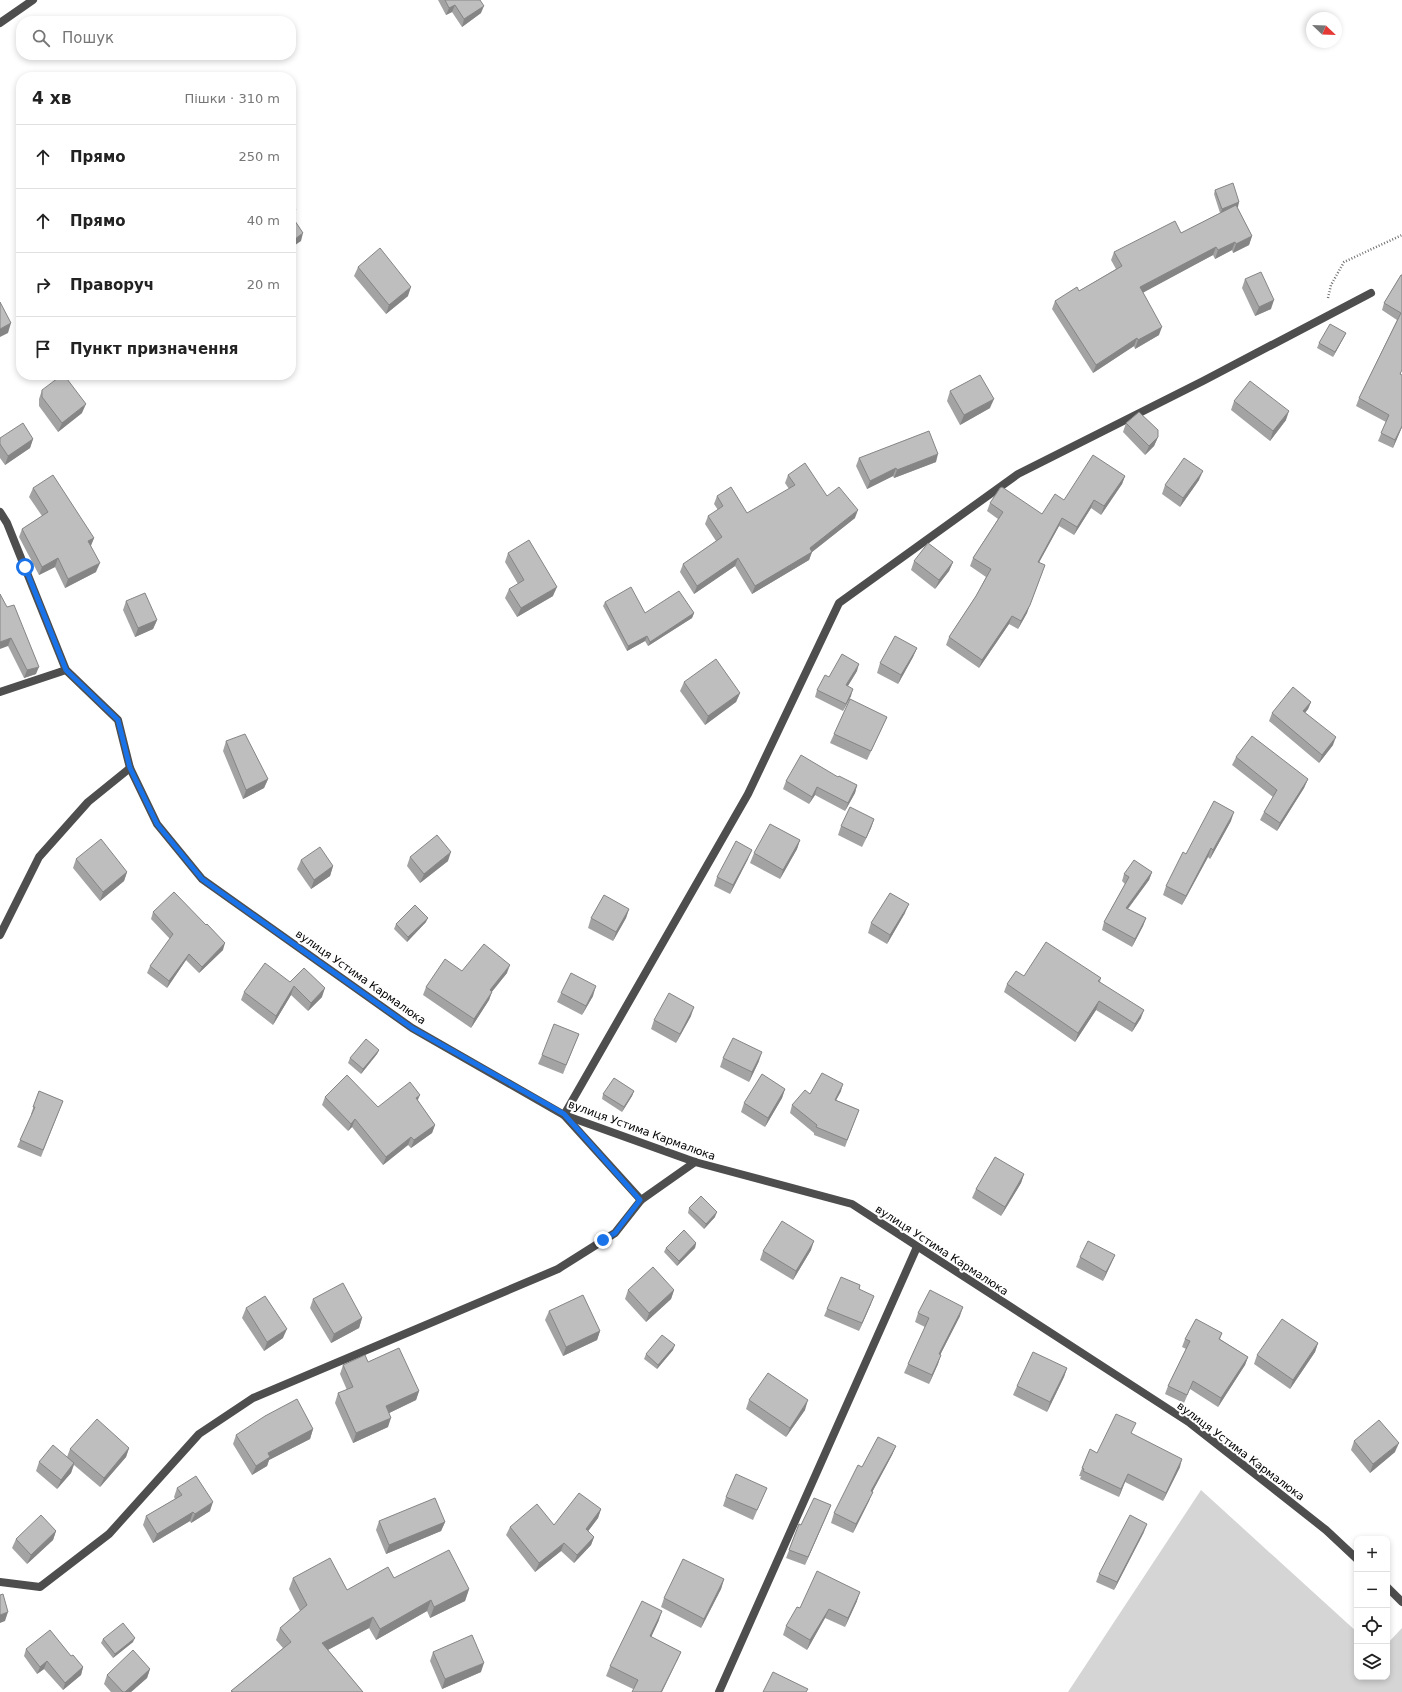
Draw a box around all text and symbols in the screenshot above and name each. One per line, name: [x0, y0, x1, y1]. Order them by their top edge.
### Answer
north arrow: [1306, 12, 1342, 48]
search box: [16, 16, 296, 60]
icon: search: [30, 27, 52, 49]
text: Пошук: [62, 29, 114, 47]
text: 4 хв: [32, 88, 71, 108]
text: Пішки · 310 m: [184, 91, 280, 106]
icon: ahead: [32, 146, 54, 168]
text: Прямо: [70, 148, 126, 166]
text: 250 m: [238, 149, 280, 164]
icon: ahead: [32, 210, 54, 232]
text: Прямо: [70, 212, 126, 230]
text: 40 m: [247, 213, 280, 228]
icon: right: [32, 274, 54, 296]
text: Праворуч: [70, 276, 154, 294]
text: 20 m: [247, 277, 280, 292]
icon: arrive: [32, 338, 54, 360]
text: Пункт призначення: [70, 340, 238, 358]
route start: [16, 558, 34, 576]
street label: вулиця Устима Кармалюка: [293, 927, 428, 1027]
street label: вулиця Устима Кармалюка: [566, 1098, 717, 1163]
street label: вулиця Устима Кармалюка: [873, 1203, 1011, 1298]
route end: [594, 1231, 612, 1249]
street label: вулиця Устима Кармалюка: [1175, 1399, 1307, 1503]
map controls: [1354, 1536, 1390, 1680]
button: +: [1354, 1536, 1390, 1572]
button: −: [1354, 1572, 1390, 1608]
button: locate: [1354, 1608, 1390, 1644]
button: layers: [1354, 1644, 1390, 1680]

